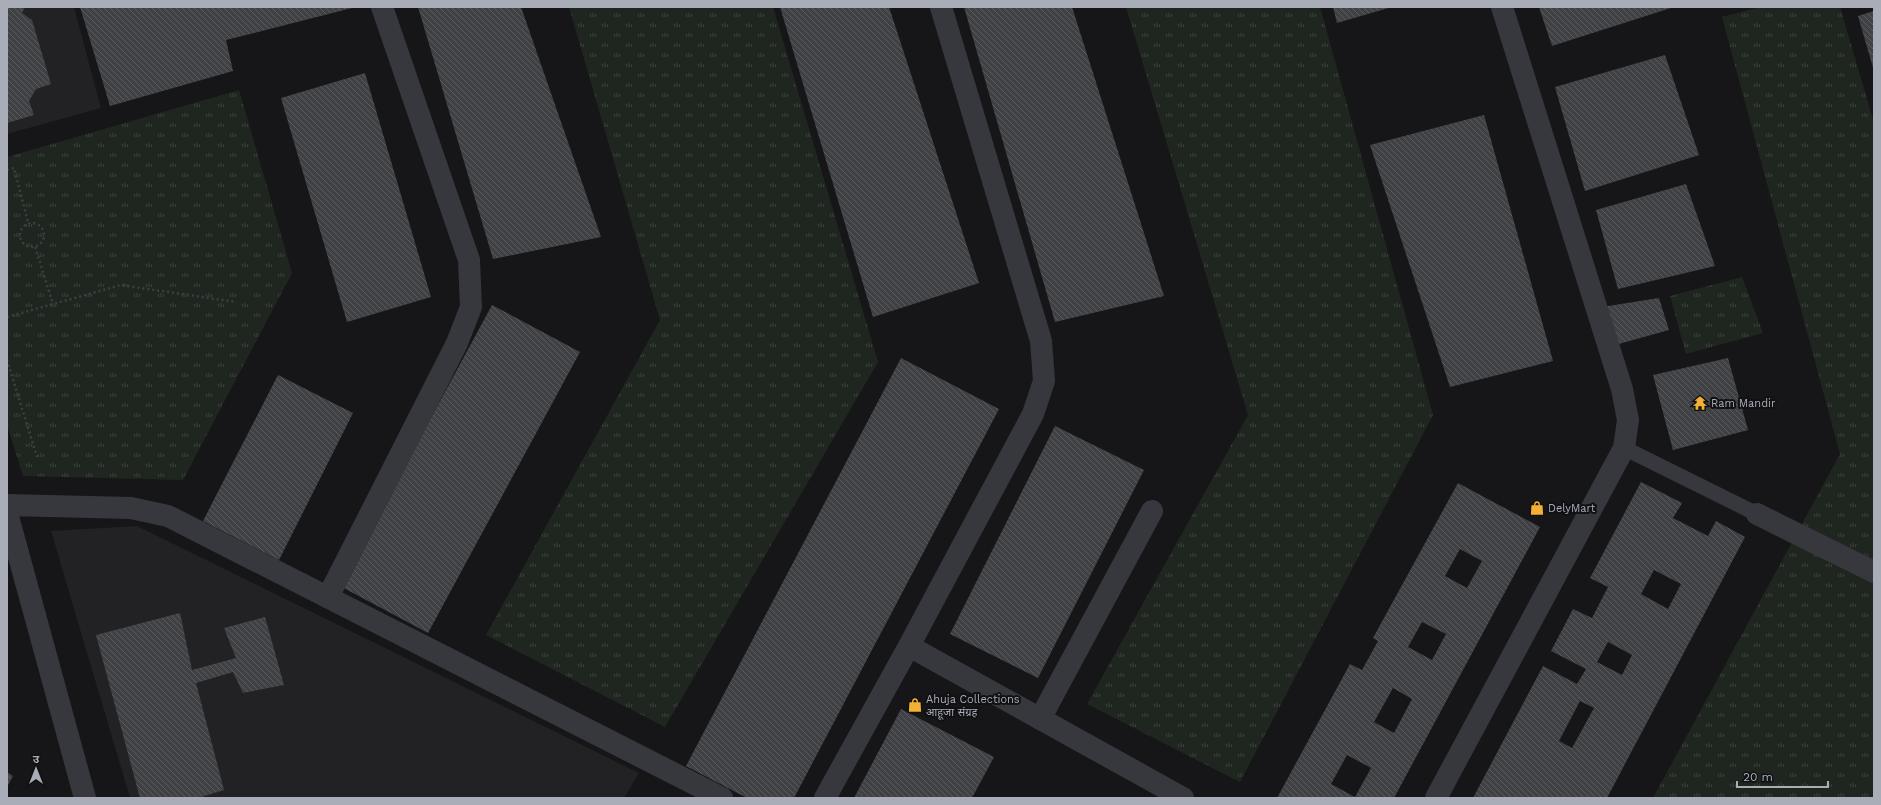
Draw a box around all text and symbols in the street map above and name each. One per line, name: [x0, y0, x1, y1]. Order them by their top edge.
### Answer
temple icon: Ram Mandir: [1692, 395, 1708, 411]
place label: Ram Mandir: [1711, 397, 1776, 410]
shop icon: DelyMart: [1529, 500, 1545, 516]
place label: DelyMart: [1548, 502, 1596, 515]
place label: Ahuja Collections आहूजा संग्रह: [926, 693, 1020, 720]
shop icon: Ahuja Collections आहूजा संग्रह: [907, 697, 923, 713]
north arrow: [16, 749, 56, 789]
text: उ: [33, 753, 40, 766]
scale bar: [1737, 763, 1828, 789]
text: 20 m: [1743, 770, 1773, 784]

